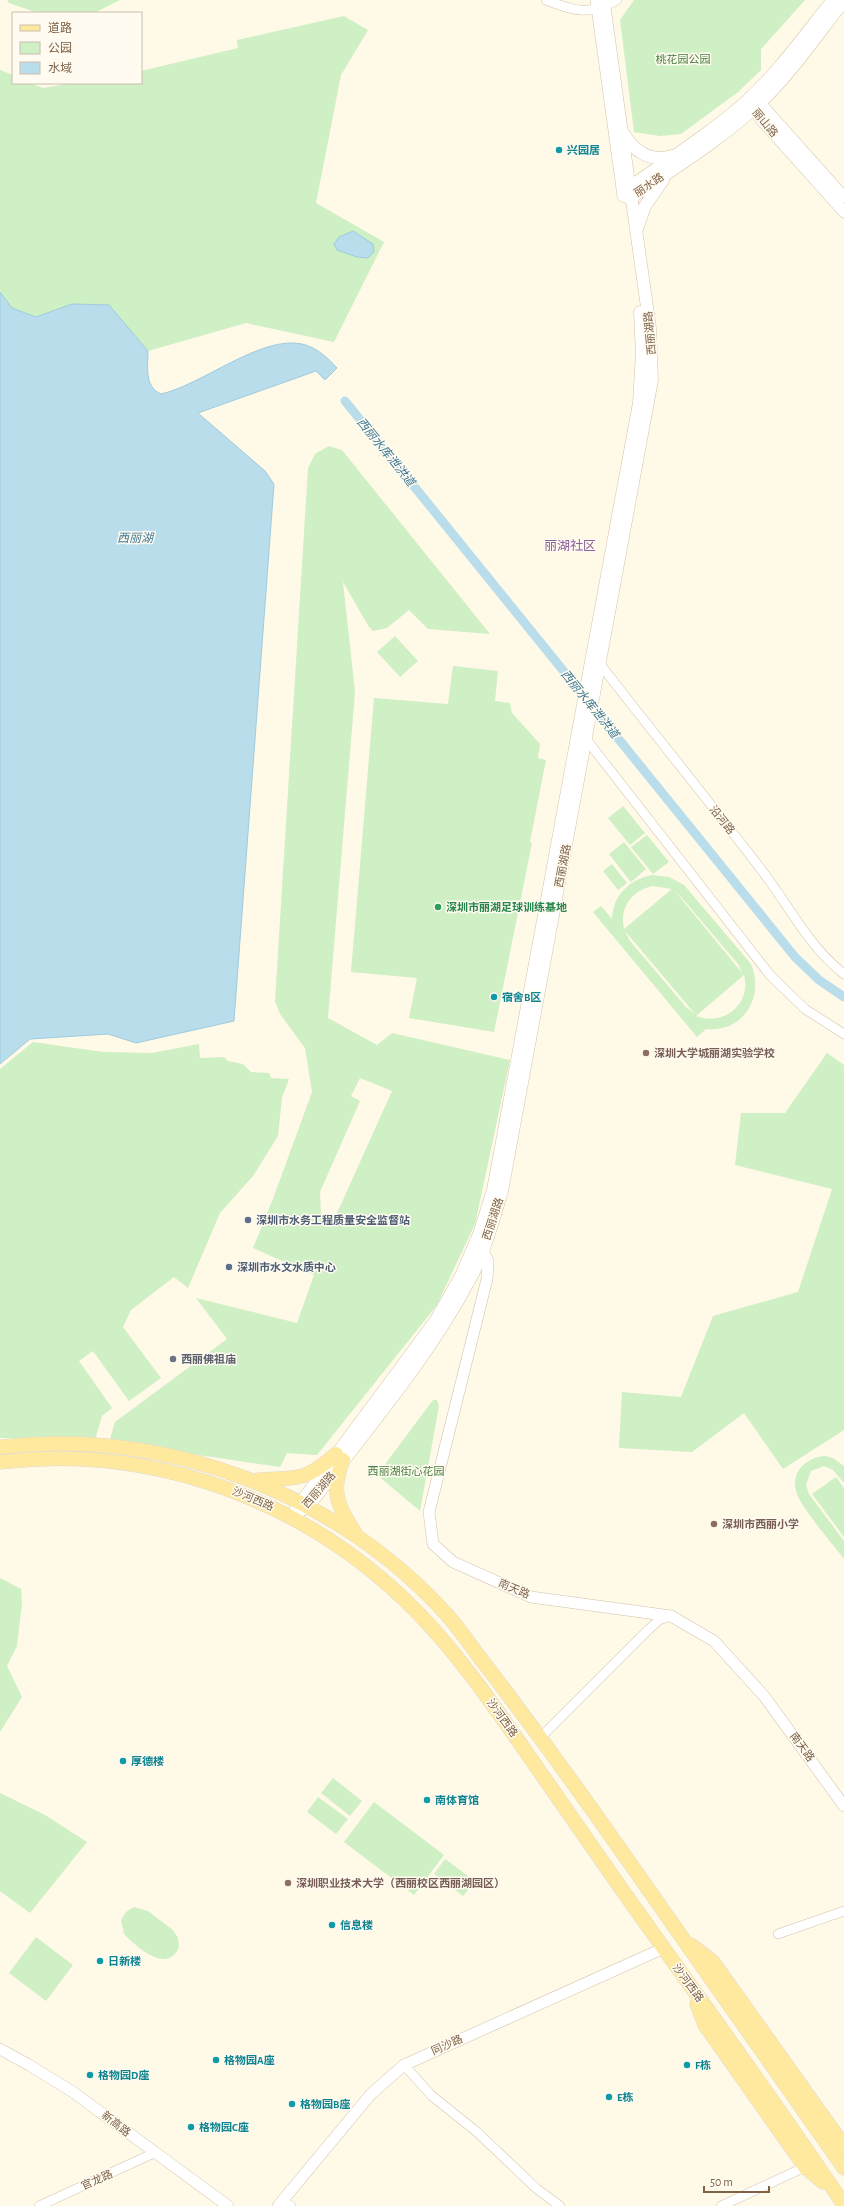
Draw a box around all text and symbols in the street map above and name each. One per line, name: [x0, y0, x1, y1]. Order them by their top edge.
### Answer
legend: [12, 12, 142, 84]
text: 道路: [48, 21, 72, 34]
text: 公园: [48, 42, 72, 54]
park label: 桃花园公园: [656, 54, 711, 65]
text: 水域: [48, 62, 72, 74]
street label: 丽山路: [750, 106, 781, 139]
place label: 兴园居: [567, 144, 600, 156]
marker: 兴园居: [554, 145, 564, 155]
street label: 丽水路: [632, 170, 666, 199]
street label: 西丽湖路: [642, 311, 657, 355]
water label: 西丽水库泄洪道: [355, 415, 419, 490]
water label: 西丽湖: [117, 532, 155, 544]
district label: 丽湖社区: [544, 539, 596, 553]
water label: 西丽水库泄洪道: [559, 667, 623, 742]
street label: 沿河路: [708, 803, 737, 836]
street label: 西丽湖路: [552, 843, 573, 889]
place label: 深圳市丽湖足球训练基地: [446, 901, 567, 913]
marker: 深圳市丽湖足球训练基地: [433, 902, 443, 912]
place label: 宿舍B区: [502, 991, 541, 1003]
marker: 宿舍B区: [489, 992, 499, 1002]
place label: 深圳大学城丽湖实验学校: [654, 1047, 775, 1059]
marker: 深圳大学城丽湖实验学校: [641, 1048, 651, 1058]
street label: 西丽湖路: [480, 1196, 505, 1242]
place label: 深圳市水务工程质量安全监督站: [256, 1214, 410, 1226]
marker: 深圳市水务工程质量安全监督站: [243, 1215, 253, 1225]
place label: 深圳市水文水质中心: [237, 1261, 336, 1273]
marker: 深圳市水文水质中心: [224, 1262, 234, 1272]
place label: 西丽佛祖庙: [181, 1353, 236, 1365]
marker: 西丽佛祖庙: [168, 1354, 178, 1364]
park label: 西丽湖街心花园: [368, 1465, 445, 1477]
street label: 西丽湖路: [300, 1469, 338, 1510]
street label: 沙河西路: [231, 1484, 276, 1513]
place label: 深圳市西丽小学: [722, 1518, 799, 1530]
marker: 深圳市西丽小学: [709, 1519, 719, 1529]
street label: 南天路: [497, 1577, 532, 1601]
street label: 沙河西路: [485, 1696, 520, 1739]
street label: 南天路: [788, 1730, 817, 1764]
place label: 厚德楼: [131, 1755, 164, 1767]
marker: 厚德楼: [118, 1756, 128, 1766]
place label: 南体育馆: [435, 1794, 479, 1806]
marker: 南体育馆: [422, 1795, 432, 1805]
place label: 深圳职业技术大学（西丽校区西丽湖园区）: [296, 1877, 505, 1889]
marker: 深圳职业技术大学（西丽校区西丽湖园区）: [283, 1878, 293, 1888]
place label: 信息楼: [340, 1919, 373, 1931]
marker: 信息楼: [327, 1920, 337, 1930]
place label: 日新楼: [108, 1955, 141, 1967]
marker: 日新楼: [95, 1956, 105, 1966]
street label: 沙河西路: [671, 1961, 706, 2004]
street label: 同沙路: [429, 2032, 464, 2057]
place label: 格物园A座: [224, 2054, 275, 2066]
marker: 格物园A座: [211, 2055, 221, 2065]
place label: F栋: [695, 2059, 711, 2071]
marker: F栋: [682, 2060, 692, 2070]
place label: 格物园D座: [98, 2069, 149, 2081]
marker: 格物园D座: [85, 2070, 95, 2080]
place label: E栋: [617, 2091, 634, 2103]
marker: E栋: [604, 2092, 614, 2102]
place label: 格物园B座: [300, 2098, 350, 2110]
marker: 格物园B座: [287, 2099, 297, 2109]
street label: 新高路: [100, 2109, 133, 2138]
place label: 格物园C座: [199, 2121, 249, 2133]
marker: 格物园C座: [186, 2122, 196, 2132]
street label: 官龙路: [79, 2167, 114, 2192]
scale bar: [704, 2168, 769, 2194]
text: 50 m: [710, 2176, 733, 2188]

